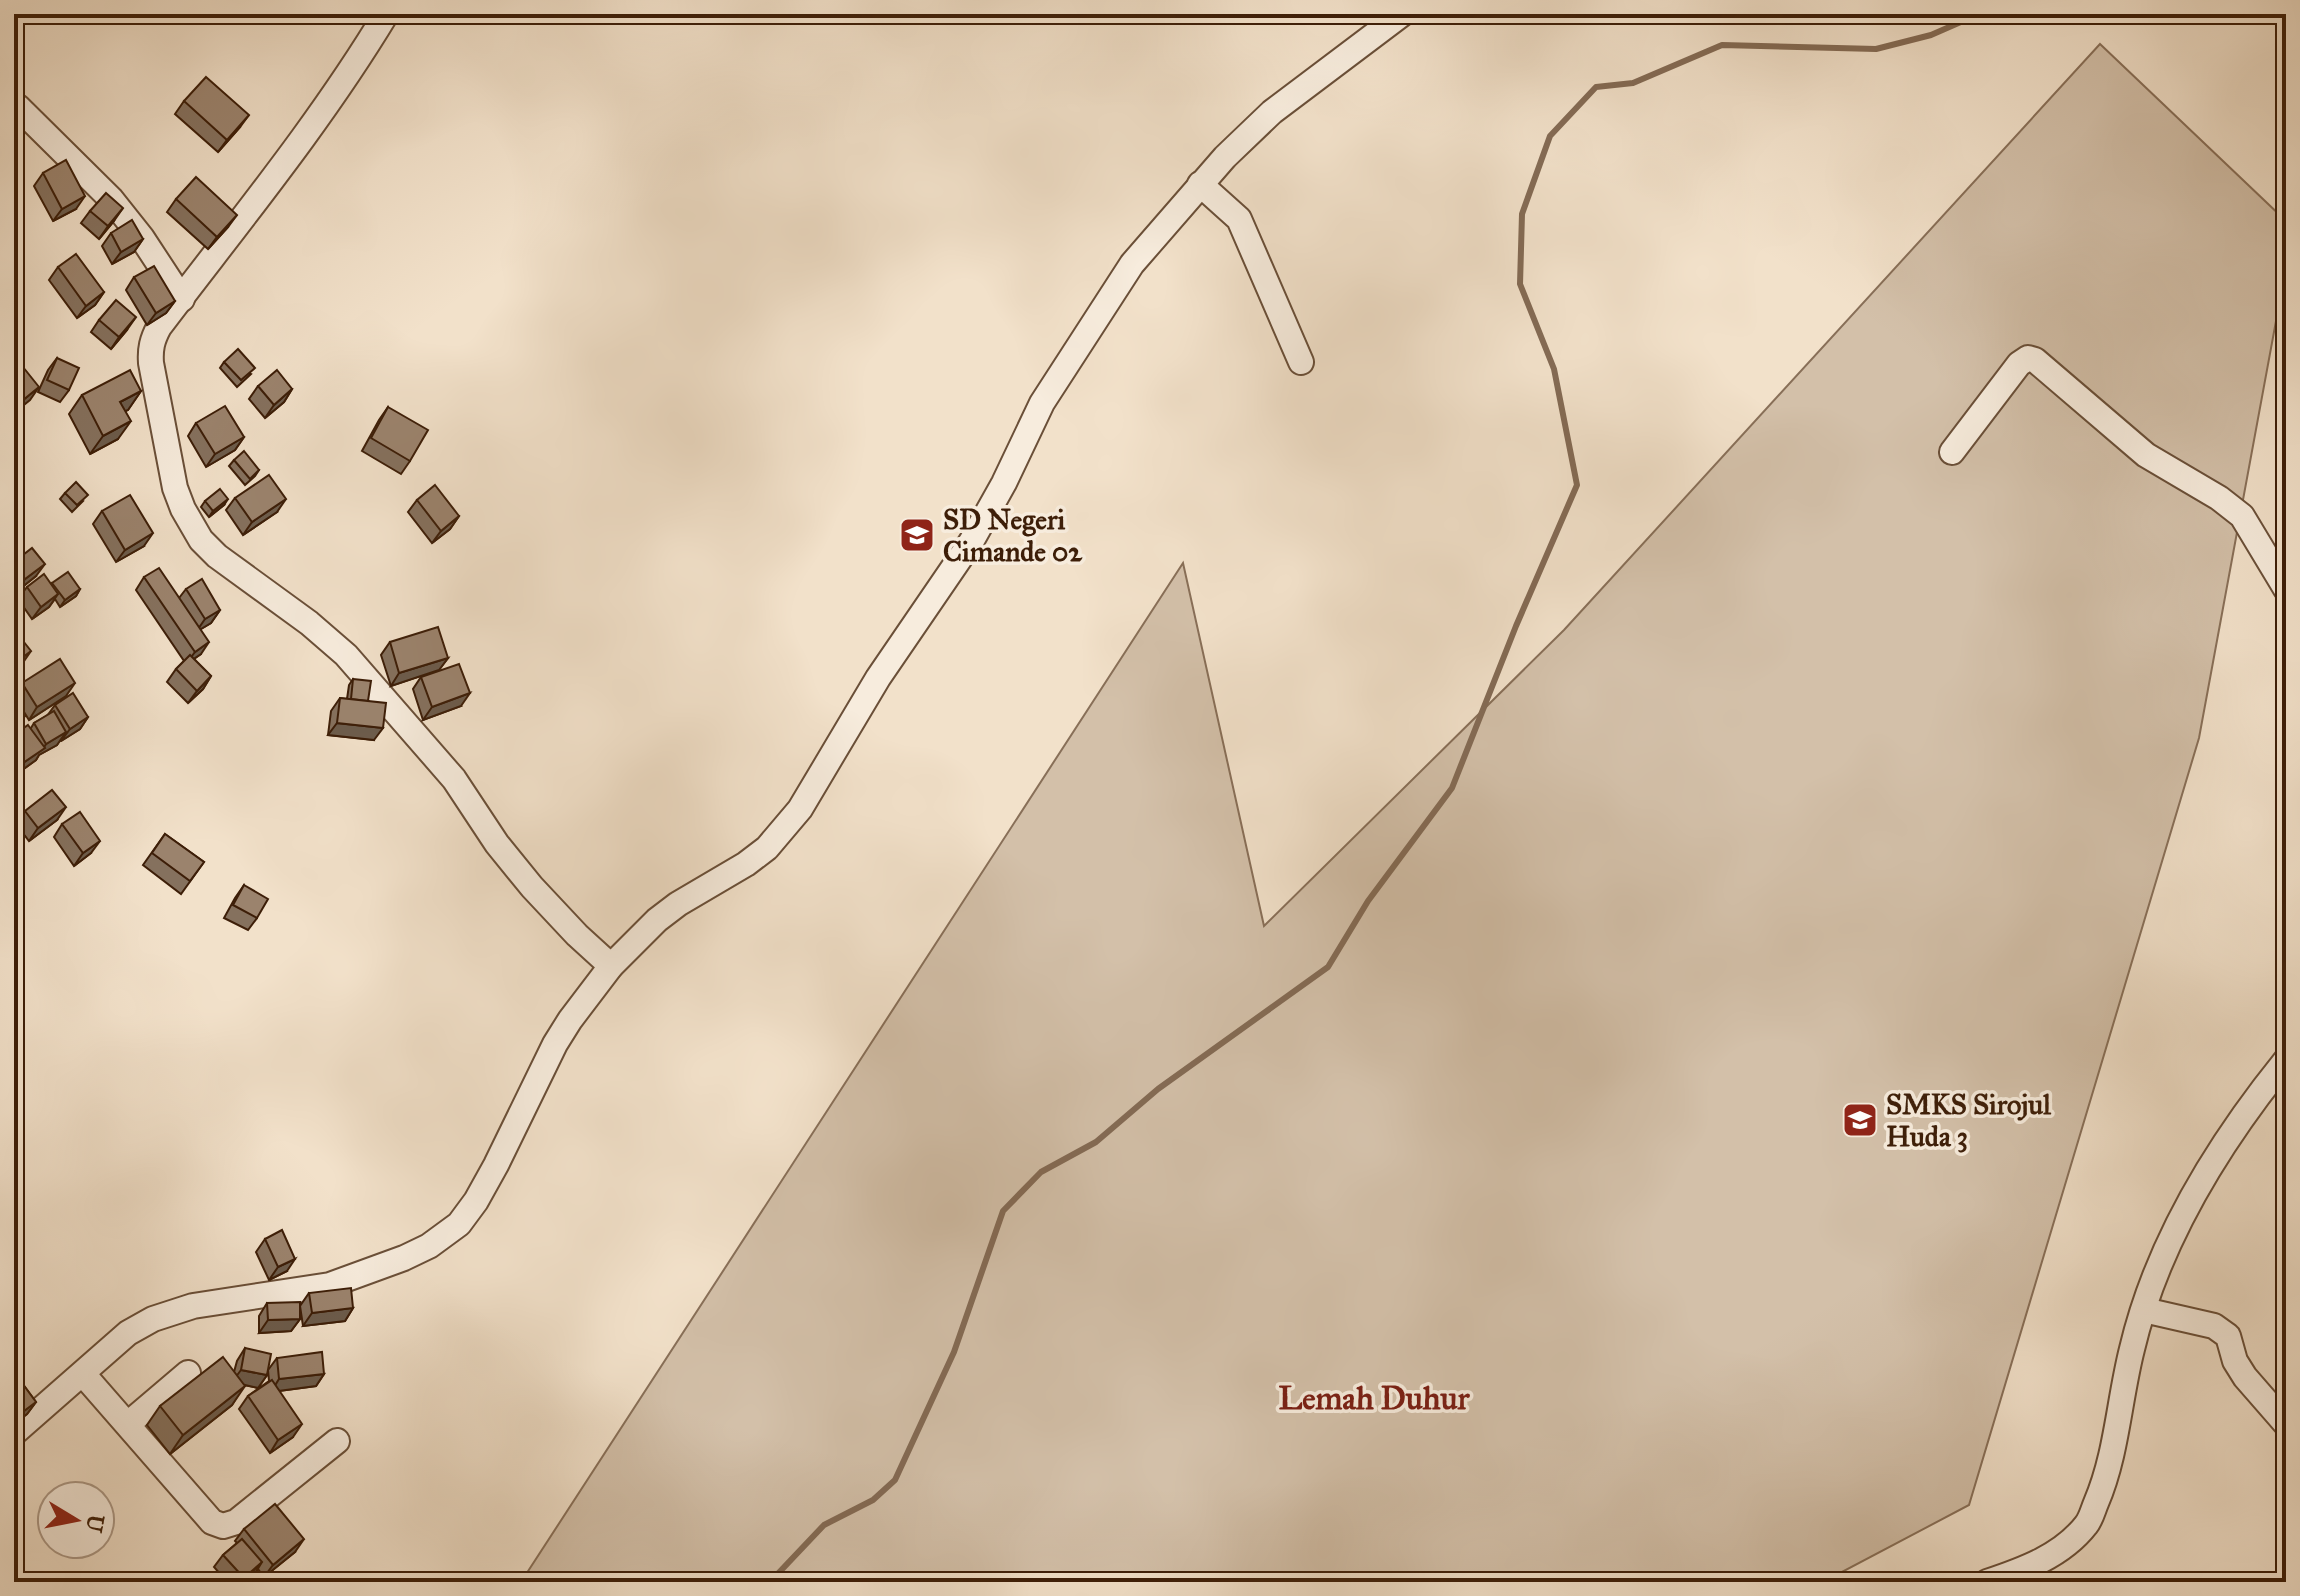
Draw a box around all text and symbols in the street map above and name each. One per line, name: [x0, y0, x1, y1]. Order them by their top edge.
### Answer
place label: SD Negeri Cimande 02: [943, 502, 1083, 569]
school or university icon: SD Negeri Cimande 02: [898, 516, 936, 554]
place label: SMKS Sirojul Huda 3: [1886, 1087, 2051, 1154]
school or university icon: SMKS Sirojul Huda 3: [1841, 1101, 1879, 1139]
district label: Lemah Duhur: [1279, 1379, 1471, 1418]
north arrow: [36, 1480, 116, 1560]
text: U: [80, 1512, 110, 1535]

